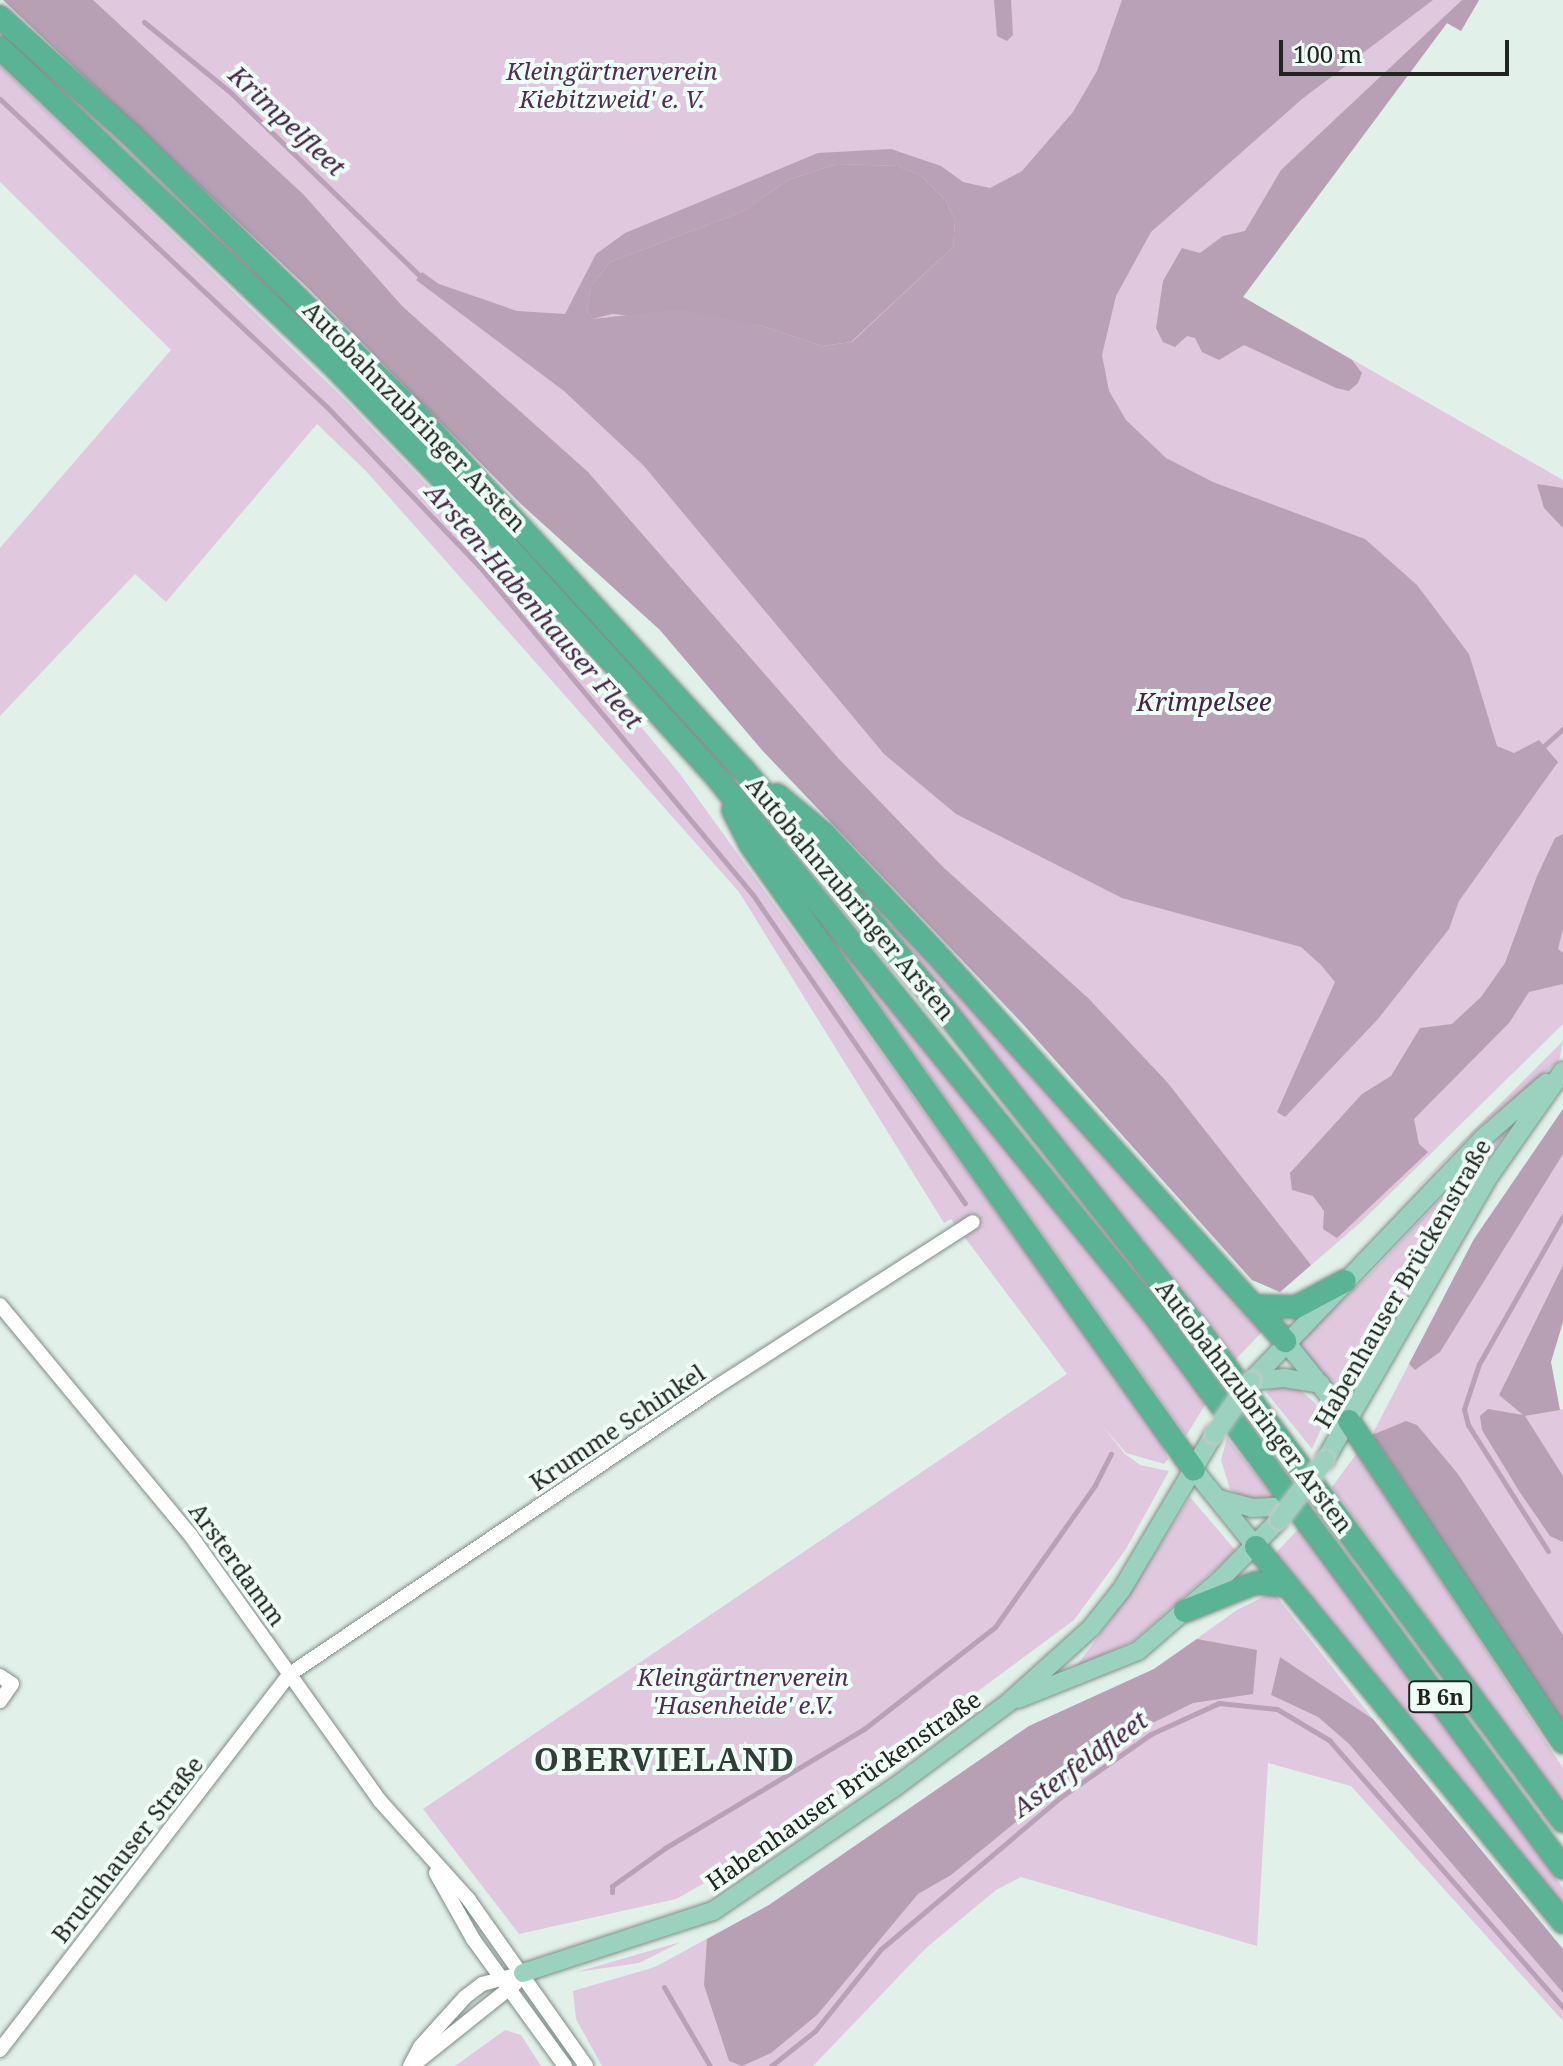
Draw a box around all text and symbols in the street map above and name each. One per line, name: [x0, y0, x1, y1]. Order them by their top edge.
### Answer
scale bar: [1283, 24, 1513, 74]
text: 100 m: [1293, 37, 1362, 70]
park label: Kleingärtnerverein Kiebitzweid' e. V.: [506, 57, 718, 113]
water label: Krimpelfleet: [222, 59, 352, 183]
street label: Autobahnzubringer Arsten: [297, 295, 533, 537]
water label: Arsten-Habenhauser Fleet: [419, 477, 649, 735]
water label: Krimpelsee: [1137, 686, 1271, 718]
street label: Autobahnzubringer Arsten: [741, 770, 961, 1026]
street label: Habenhauser Brückenstraße: [1307, 1133, 1497, 1433]
street label: Autobahnzubringer Arsten: [1151, 1274, 1359, 1538]
street label: Krumme Schinkel: [524, 1358, 710, 1496]
street label: Arsterdamm: [184, 1497, 292, 1631]
park label: Kleingärtnerverein 'Hasenheide' e.V.: [637, 1663, 849, 1719]
road number: B 6n: [1408, 1679, 1472, 1715]
street label: Habenhauser Brückenstraße: [700, 1684, 986, 1896]
water label: Asterfeldfleet: [1006, 1704, 1154, 1824]
district label: OBERVIELAND: [534, 1740, 796, 1778]
street label: Bruchhauser Straße: [45, 1750, 209, 1948]

